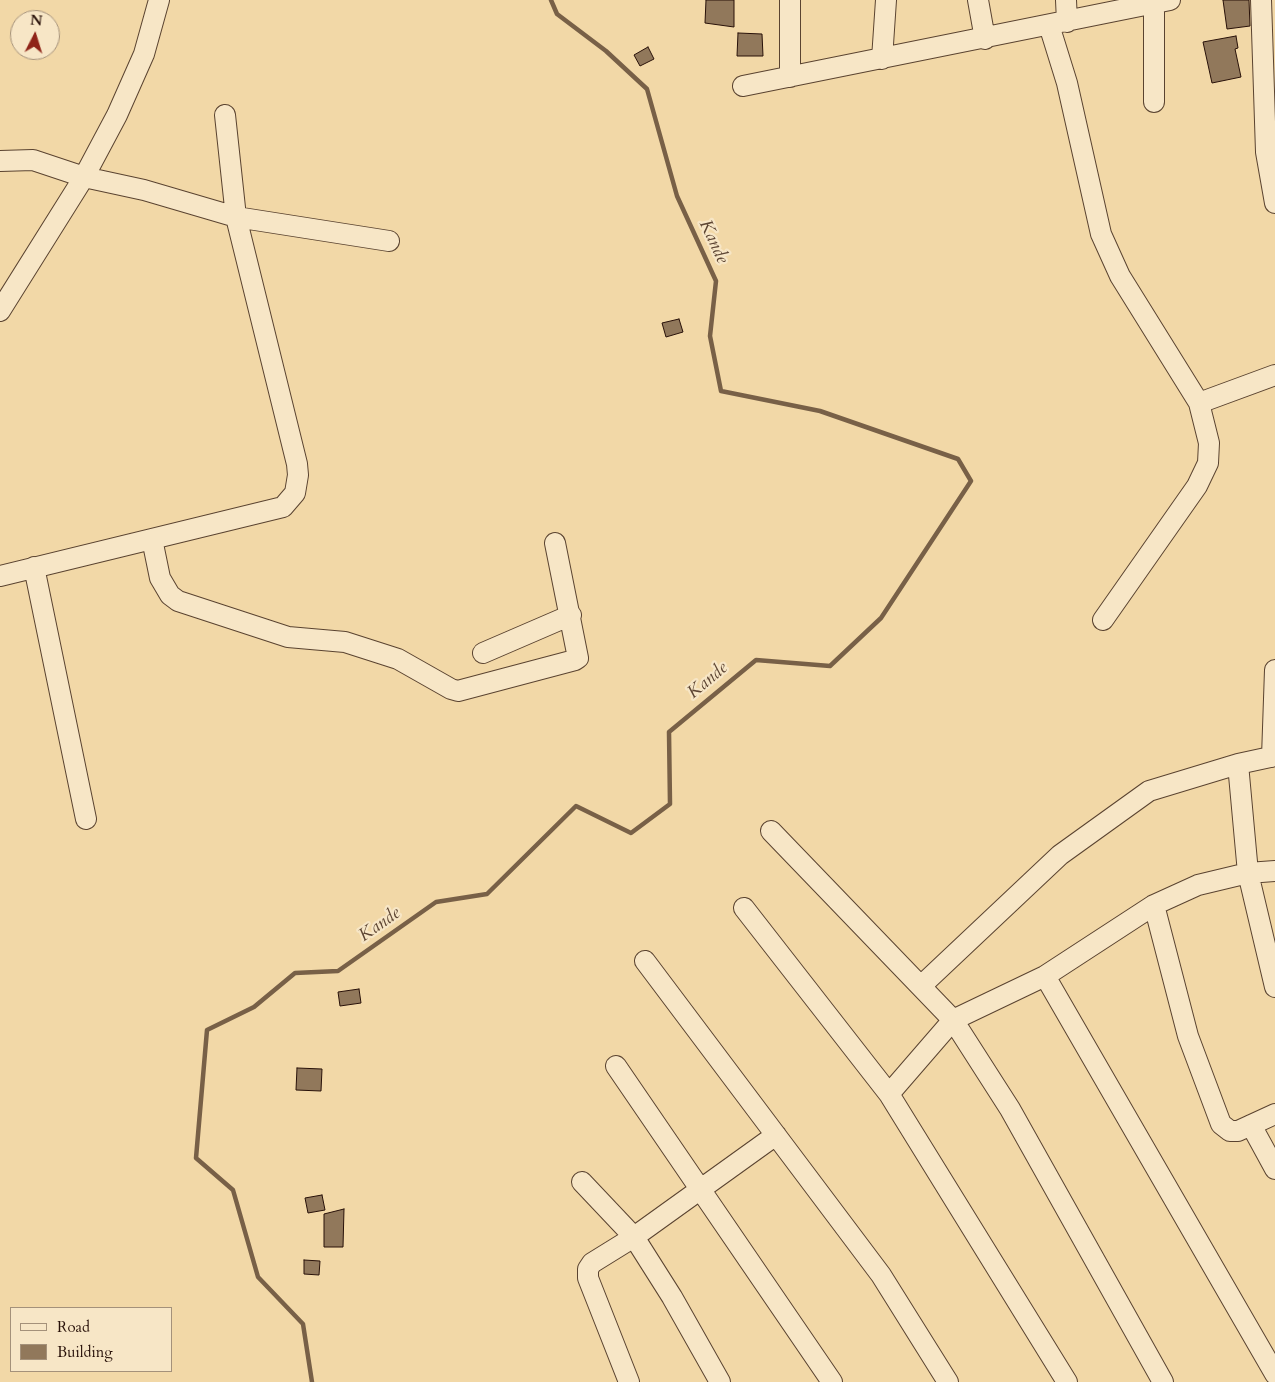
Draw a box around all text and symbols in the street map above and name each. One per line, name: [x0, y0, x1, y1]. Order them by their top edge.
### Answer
north arrow: [10, 10, 60, 60]
text: N: [29, 11, 43, 31]
water label: Kande: [693, 217, 733, 267]
water label: Kande: [683, 658, 733, 704]
water label: Kande: [355, 903, 405, 947]
legend: [10, 1307, 172, 1372]
text: Road: [57, 1317, 90, 1337]
text: Building: [57, 1342, 113, 1362]

